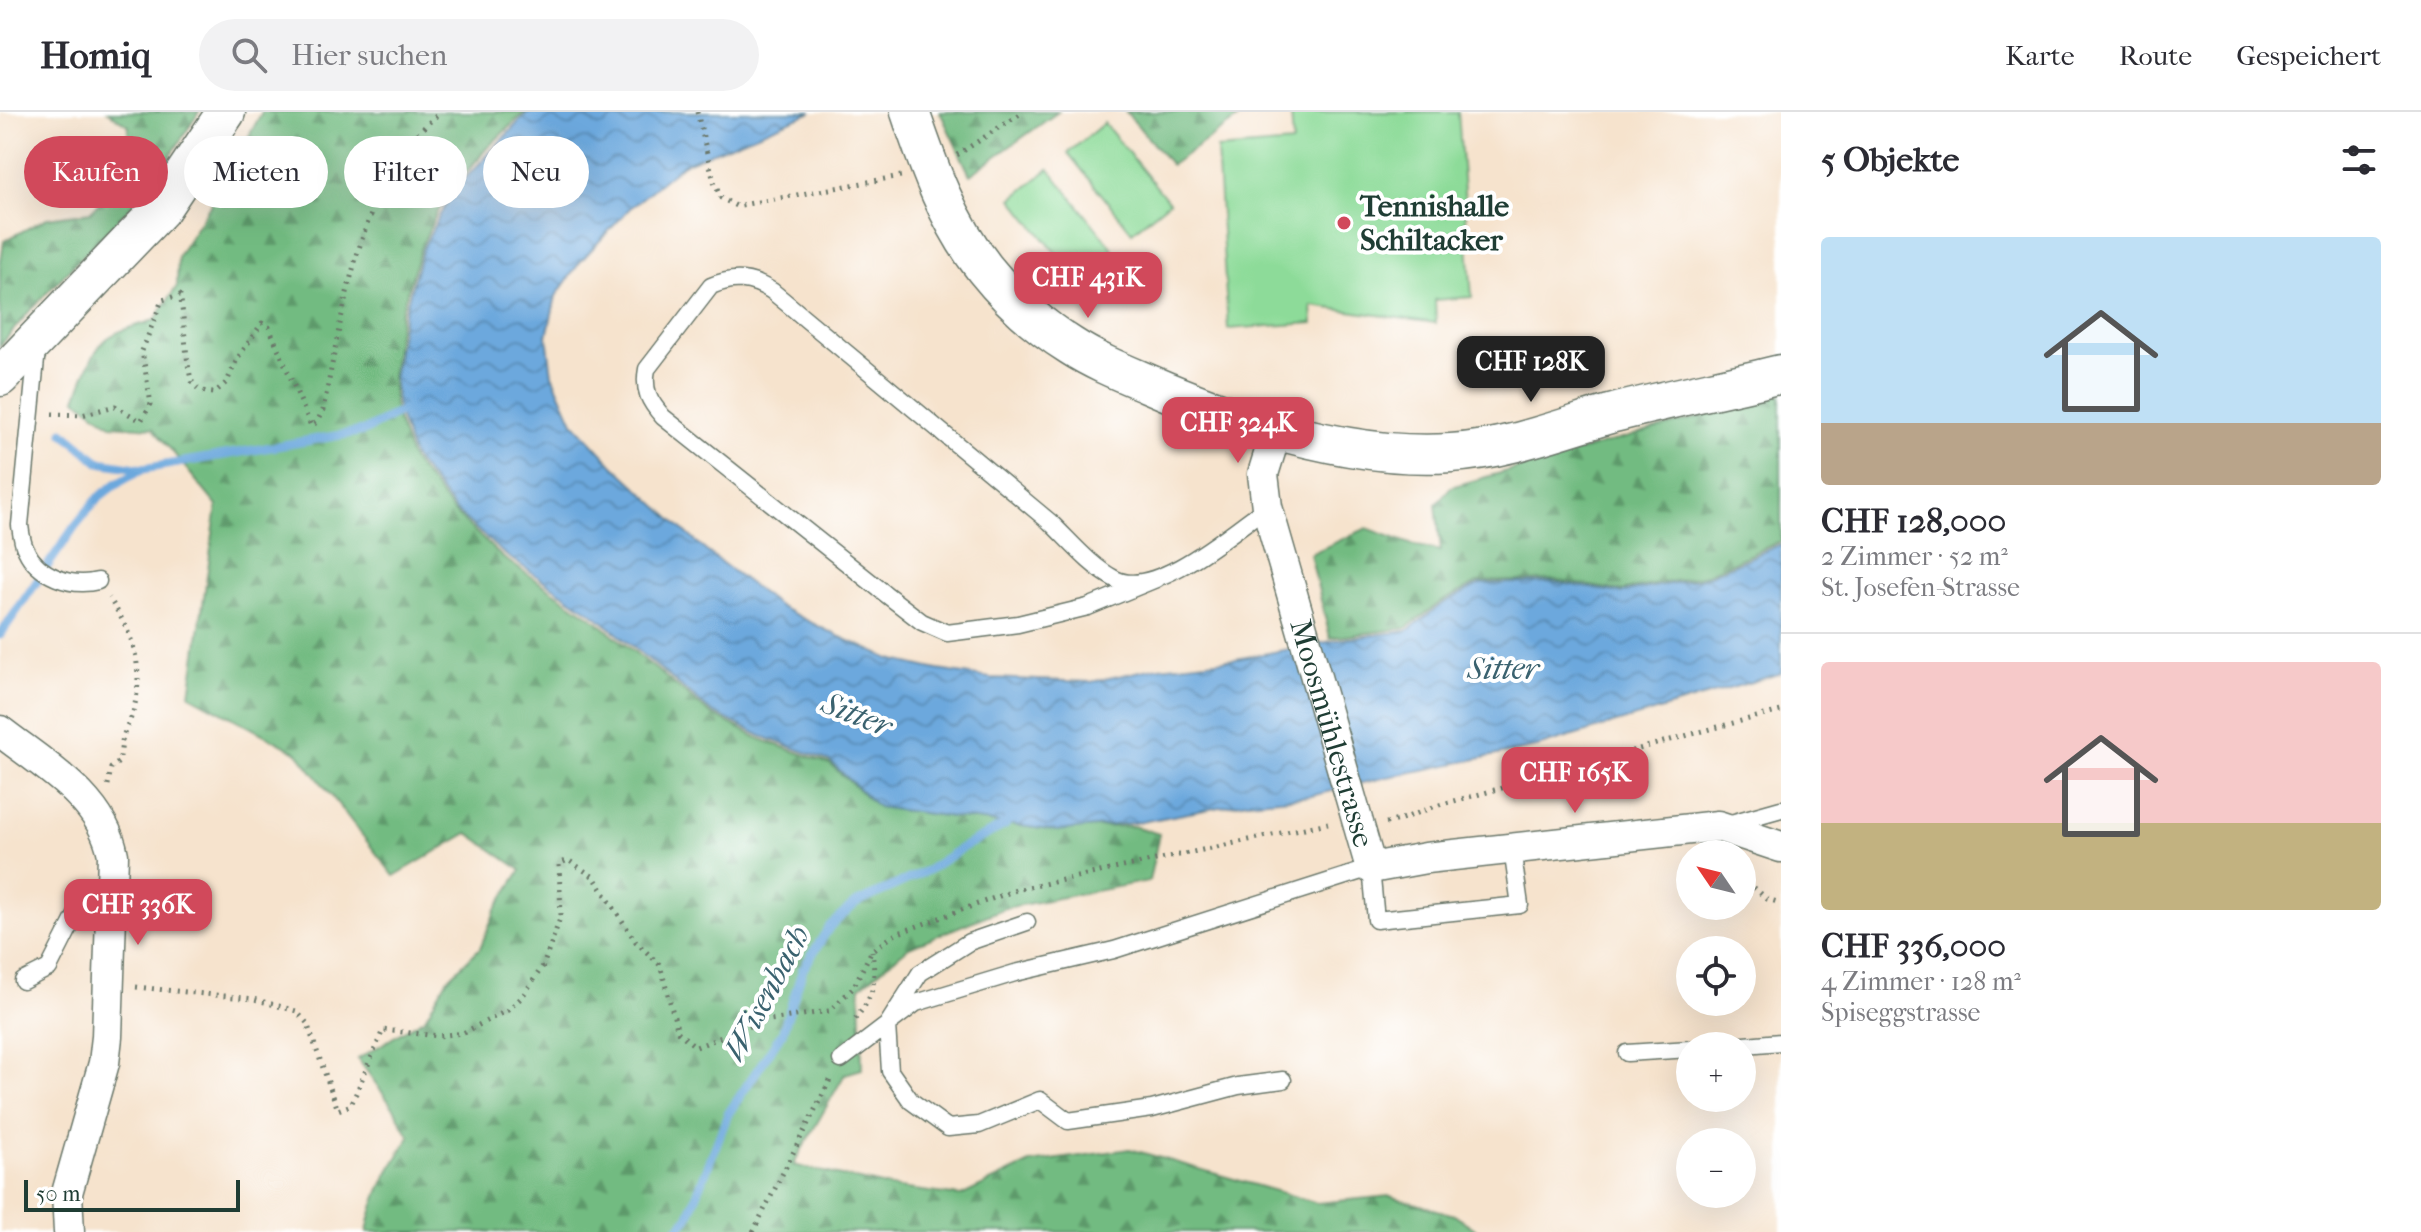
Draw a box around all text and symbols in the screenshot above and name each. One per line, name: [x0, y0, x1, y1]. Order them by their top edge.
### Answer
search box: [199, 19, 759, 91]
text: Homiq: [40, 33, 151, 78]
icon: search: [227, 33, 271, 77]
text: Hier suchen: [291, 38, 447, 73]
text: Karte: [2005, 39, 2075, 72]
text: Route: [2119, 39, 2192, 72]
text: Gespeichert: [2236, 39, 2381, 72]
chip: Kaufen: [24, 136, 168, 208]
chip: Mieten: [184, 136, 328, 208]
chip: Filter: [344, 136, 467, 208]
chip: Neu: [483, 136, 589, 208]
icon: filters: [2337, 138, 2381, 182]
text: 5 Objekte: [1821, 140, 1959, 180]
place label: Tennishalle Schiltacker: [1359, 189, 1509, 258]
marker: Tennishalle Schiltacker: [1335, 214, 1353, 232]
pin: CHF 431K: [1005, 252, 1171, 320]
text: CHF 431K: [1032, 262, 1144, 293]
icon: home: [2029, 289, 2173, 433]
pin: CHF 128K: [1448, 336, 1614, 404]
text: CHF 128K: [1475, 346, 1587, 377]
pin: CHF 324K: [1155, 397, 1321, 465]
text: CHF 324K: [1180, 407, 1296, 438]
text: CHF 128,000: [1821, 501, 2006, 541]
text: 2 Zimmer · 52 m²: [1821, 541, 2008, 572]
text: St. Josefen-Strasse: [1821, 572, 2020, 603]
street label: Moosmühlestrasse: [1282, 616, 1381, 852]
water label: Sitter: [1466, 650, 1542, 687]
water label: Sitter: [816, 684, 899, 746]
icon: home: [2029, 714, 2173, 858]
pin: CHF 165K: [1492, 747, 1658, 815]
text: CHF 165K: [1520, 757, 1630, 788]
north arrow: [1676, 840, 1756, 920]
map controls: [1676, 840, 1756, 1208]
pin: CHF 336K: [55, 879, 221, 947]
text: CHF 336K: [82, 889, 194, 920]
water label: Wisenbach: [716, 919, 817, 1067]
text: CHF 336,000: [1821, 926, 2006, 966]
button: locate: [1676, 936, 1756, 1016]
text: 4 Zimmer · 128 m²: [1821, 966, 2021, 997]
text: Spiseggstrasse: [1821, 997, 1980, 1028]
button: +: [1676, 1032, 1756, 1112]
button: −: [1676, 1128, 1756, 1208]
scale bar: [24, 1176, 240, 1212]
text: 50 m: [36, 1181, 81, 1207]

